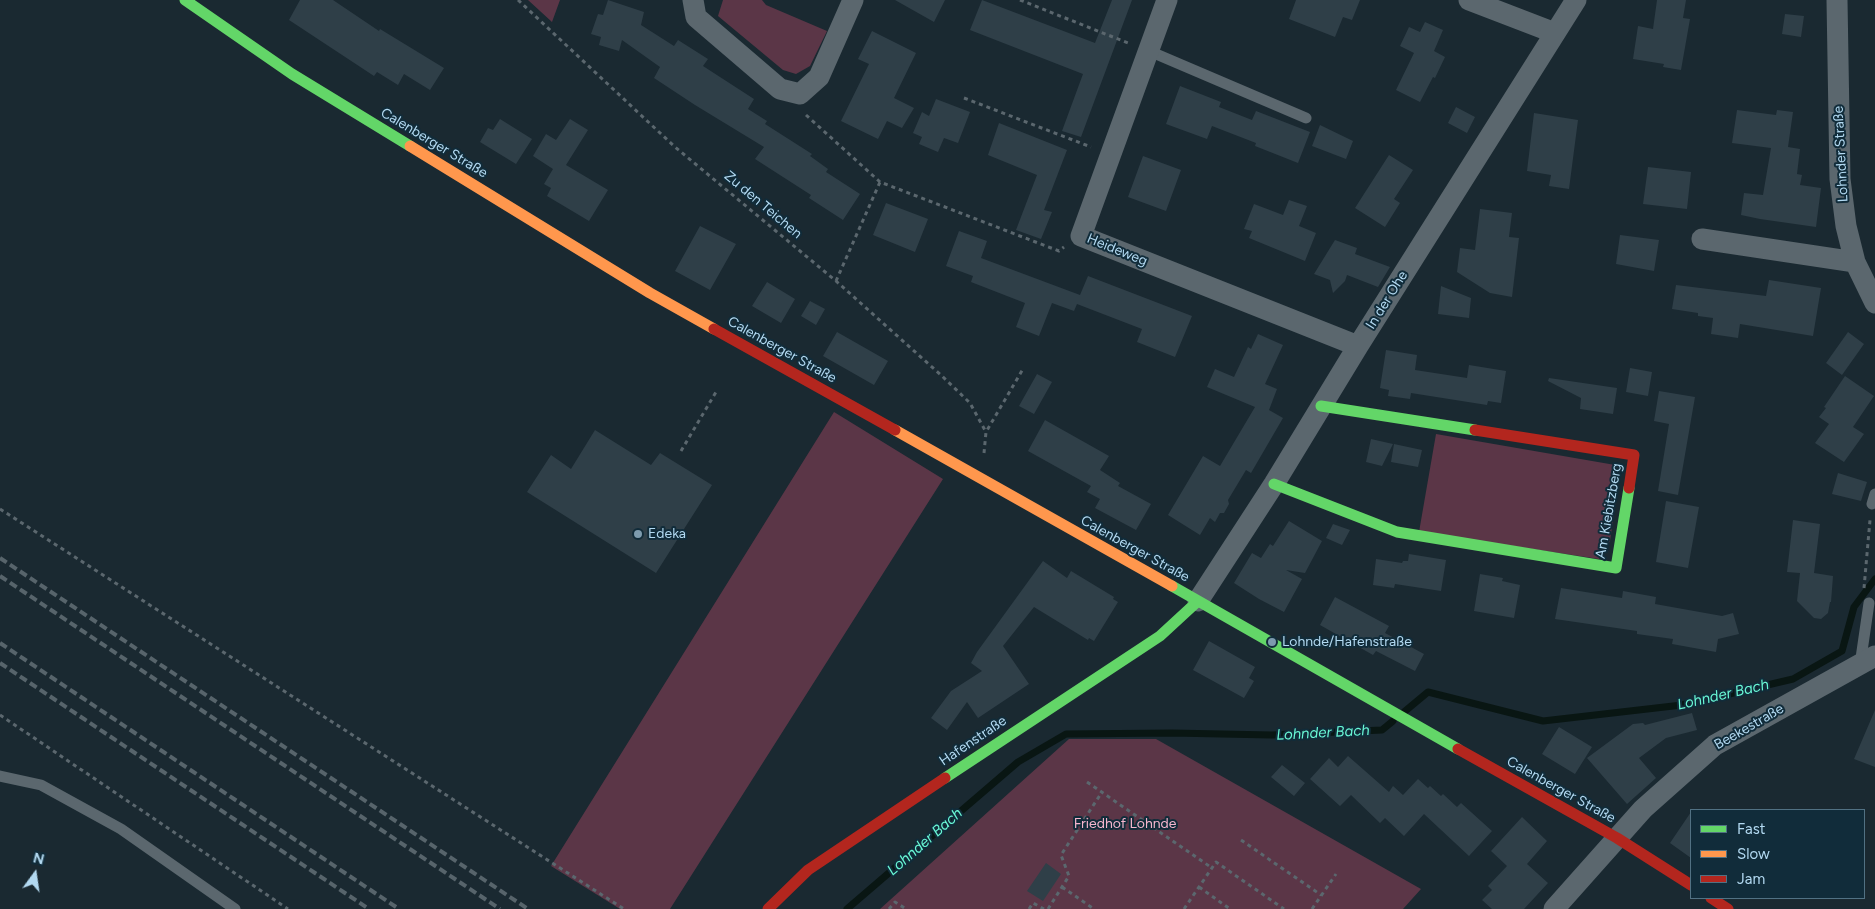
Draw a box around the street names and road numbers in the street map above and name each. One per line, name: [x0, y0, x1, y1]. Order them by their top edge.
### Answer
street label: Calenberger Straße: [378, 104, 490, 182]
street label: Lohnder Straße: [1830, 105, 1852, 203]
street label: Zu den Teichen: [721, 168, 805, 242]
street label: Heideweg: [1084, 230, 1150, 270]
street label: In der Ohe: [1363, 268, 1411, 332]
street label: Calenberger Straße: [725, 313, 839, 387]
street label: Am Kiebitzberg: [1592, 462, 1626, 560]
street label: Calenberger Straße: [1078, 512, 1192, 586]
street label: Beekestraße: [1711, 700, 1787, 754]
street label: Hafenstraße: [936, 712, 1010, 770]
street label: Calenberger Straße: [1504, 753, 1618, 827]

